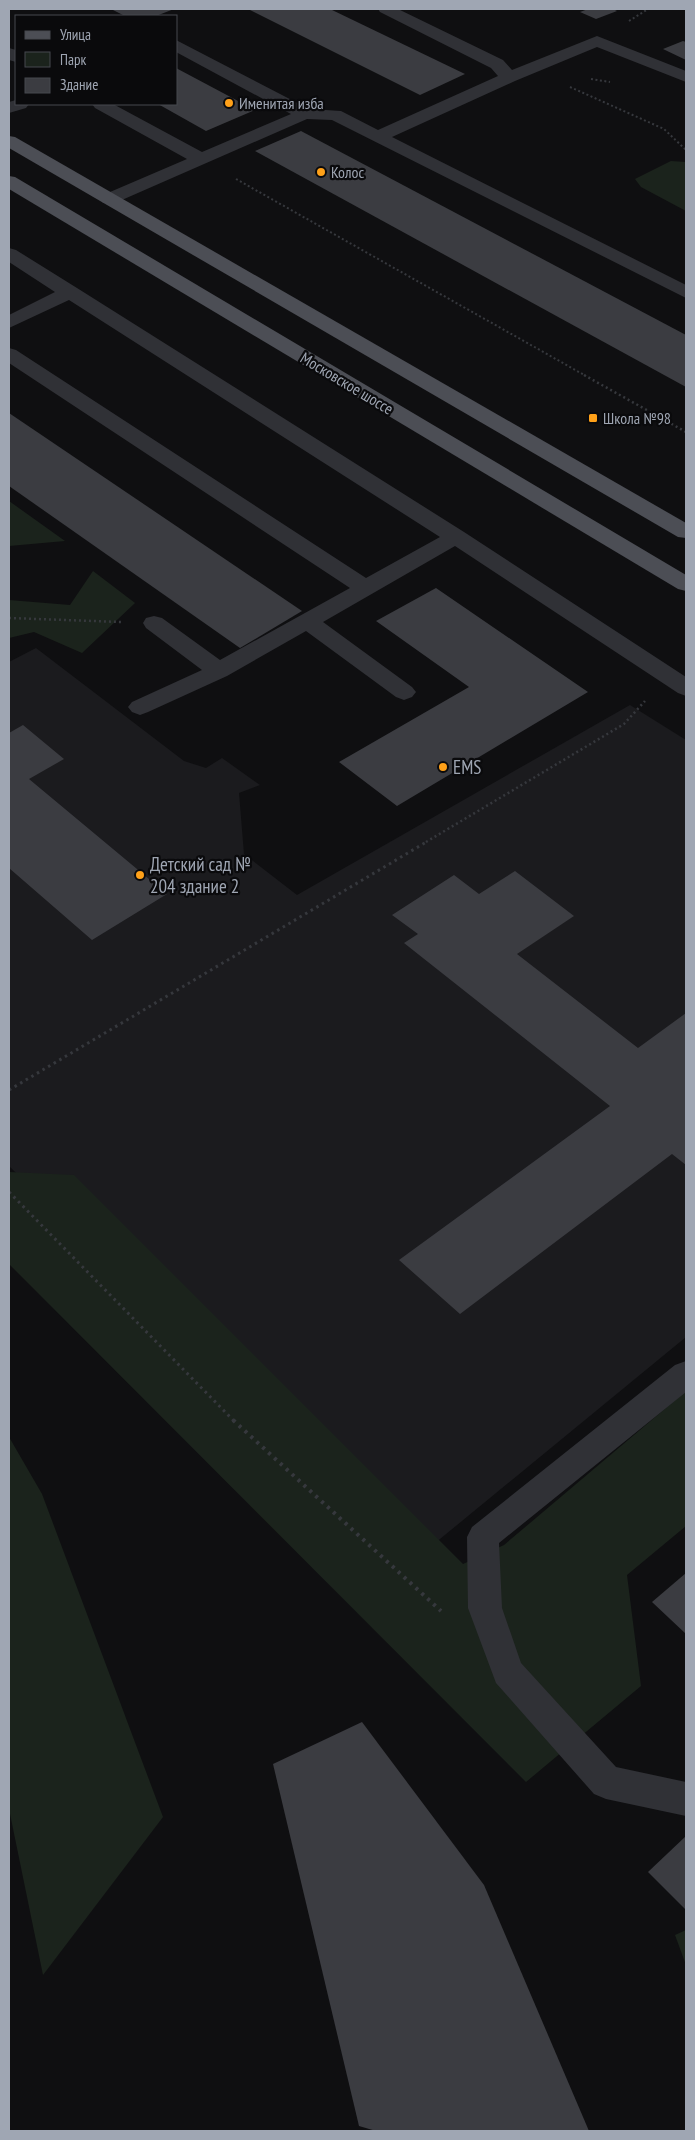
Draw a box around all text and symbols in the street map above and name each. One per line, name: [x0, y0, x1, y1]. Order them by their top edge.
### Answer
legend: [15, 15, 178, 105]
text: Улица: [60, 25, 91, 44]
text: Парк: [60, 50, 86, 69]
text: Здание: [60, 75, 98, 94]
place label: Именитая изба: [239, 93, 324, 113]
marker: Именитая изба: [223, 97, 235, 109]
place label: Колос: [331, 162, 364, 182]
marker: Колос: [315, 166, 327, 178]
street label: Московское шоссе: [297, 347, 397, 419]
place label: Школа №98: [603, 408, 671, 428]
marker: Школа №98: [587, 412, 599, 424]
place label: EMS: [453, 755, 481, 779]
marker: EMS: [437, 761, 449, 773]
place label: Детский сад № 204 здание 2: [150, 852, 251, 898]
marker: Детский сад № 204 здание 2: [134, 869, 146, 881]

